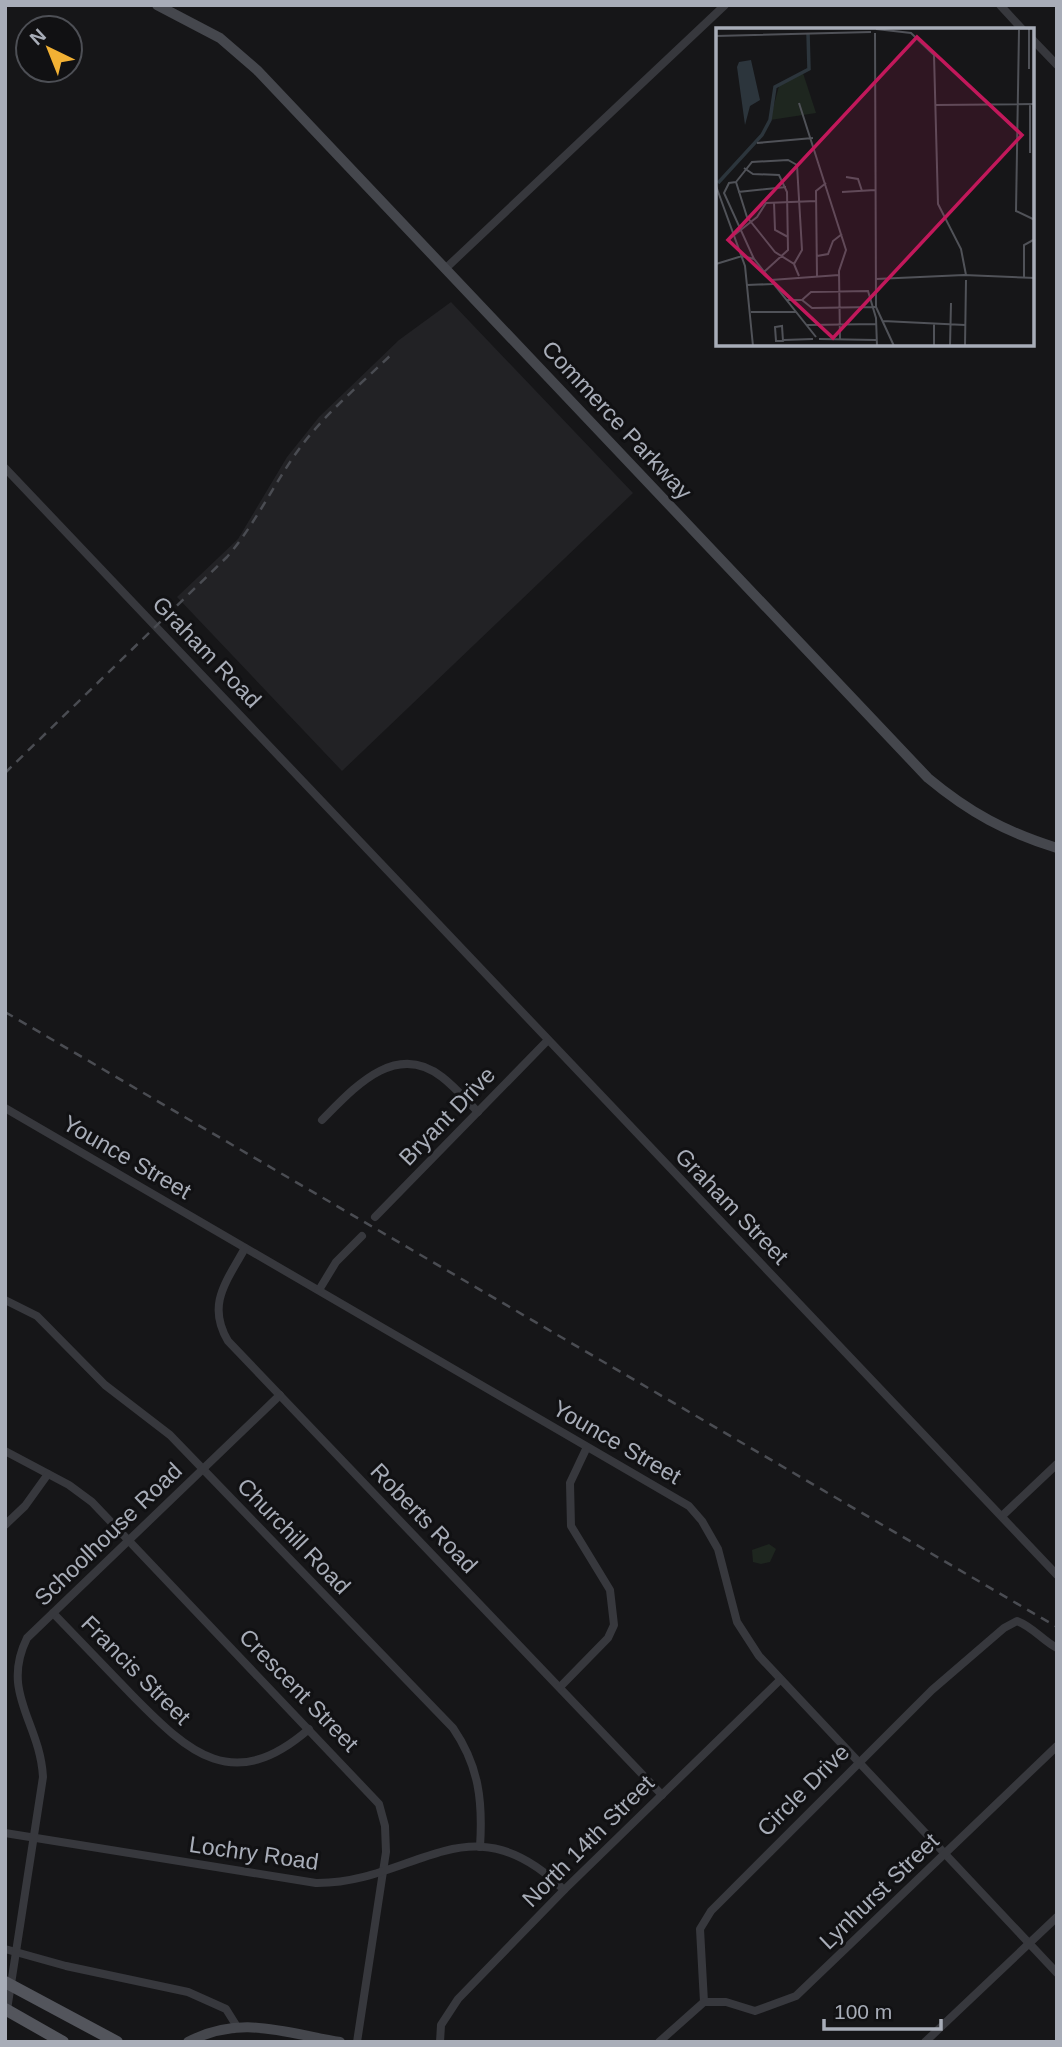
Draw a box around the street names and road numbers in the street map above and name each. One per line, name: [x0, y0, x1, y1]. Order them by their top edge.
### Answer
street label: Commerce Parkway: [537, 335, 697, 505]
street label: Graham Road: [147, 591, 267, 713]
street label: Bryant Drive: [394, 1061, 500, 1171]
street label: Younce Street: [58, 1110, 196, 1204]
street label: Graham Street: [670, 1143, 794, 1270]
street label: Younce Street: [548, 1395, 686, 1489]
street label: Schoolhouse Road: [29, 1457, 187, 1611]
street label: Roberts Road: [365, 1458, 483, 1578]
street label: Churchill Road: [232, 1473, 356, 1599]
street label: Francis Street: [76, 1610, 196, 1730]
street label: Crescent Street: [234, 1623, 364, 1757]
street label: Circle Drive: [752, 1739, 854, 1841]
street label: North 14th Street: [517, 1769, 660, 1912]
street label: Lynhurst Street: [814, 1827, 944, 1954]
street label: Lochry Road: [188, 1831, 320, 1875]

